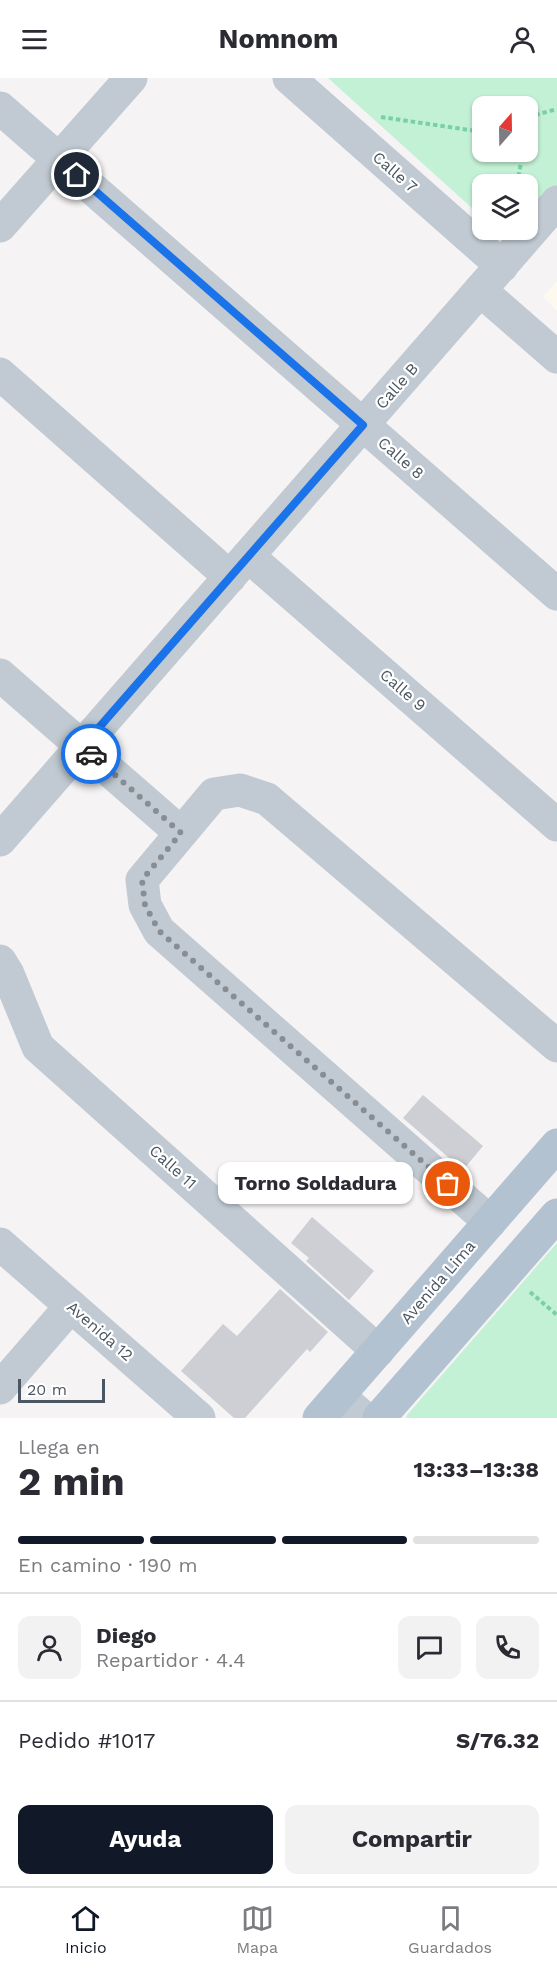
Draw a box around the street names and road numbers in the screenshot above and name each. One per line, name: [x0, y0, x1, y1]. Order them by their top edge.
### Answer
street label: Calle 7: [369, 147, 421, 197]
street label: Calle B: [372, 359, 422, 413]
street label: Calle 8: [374, 433, 428, 483]
street label: Calle 9: [376, 665, 430, 715]
street label: Calle 11: [146, 1141, 200, 1193]
street label: Avenida Lima: [397, 1236, 479, 1328]
street label: Avenida 12: [63, 1297, 137, 1365]

